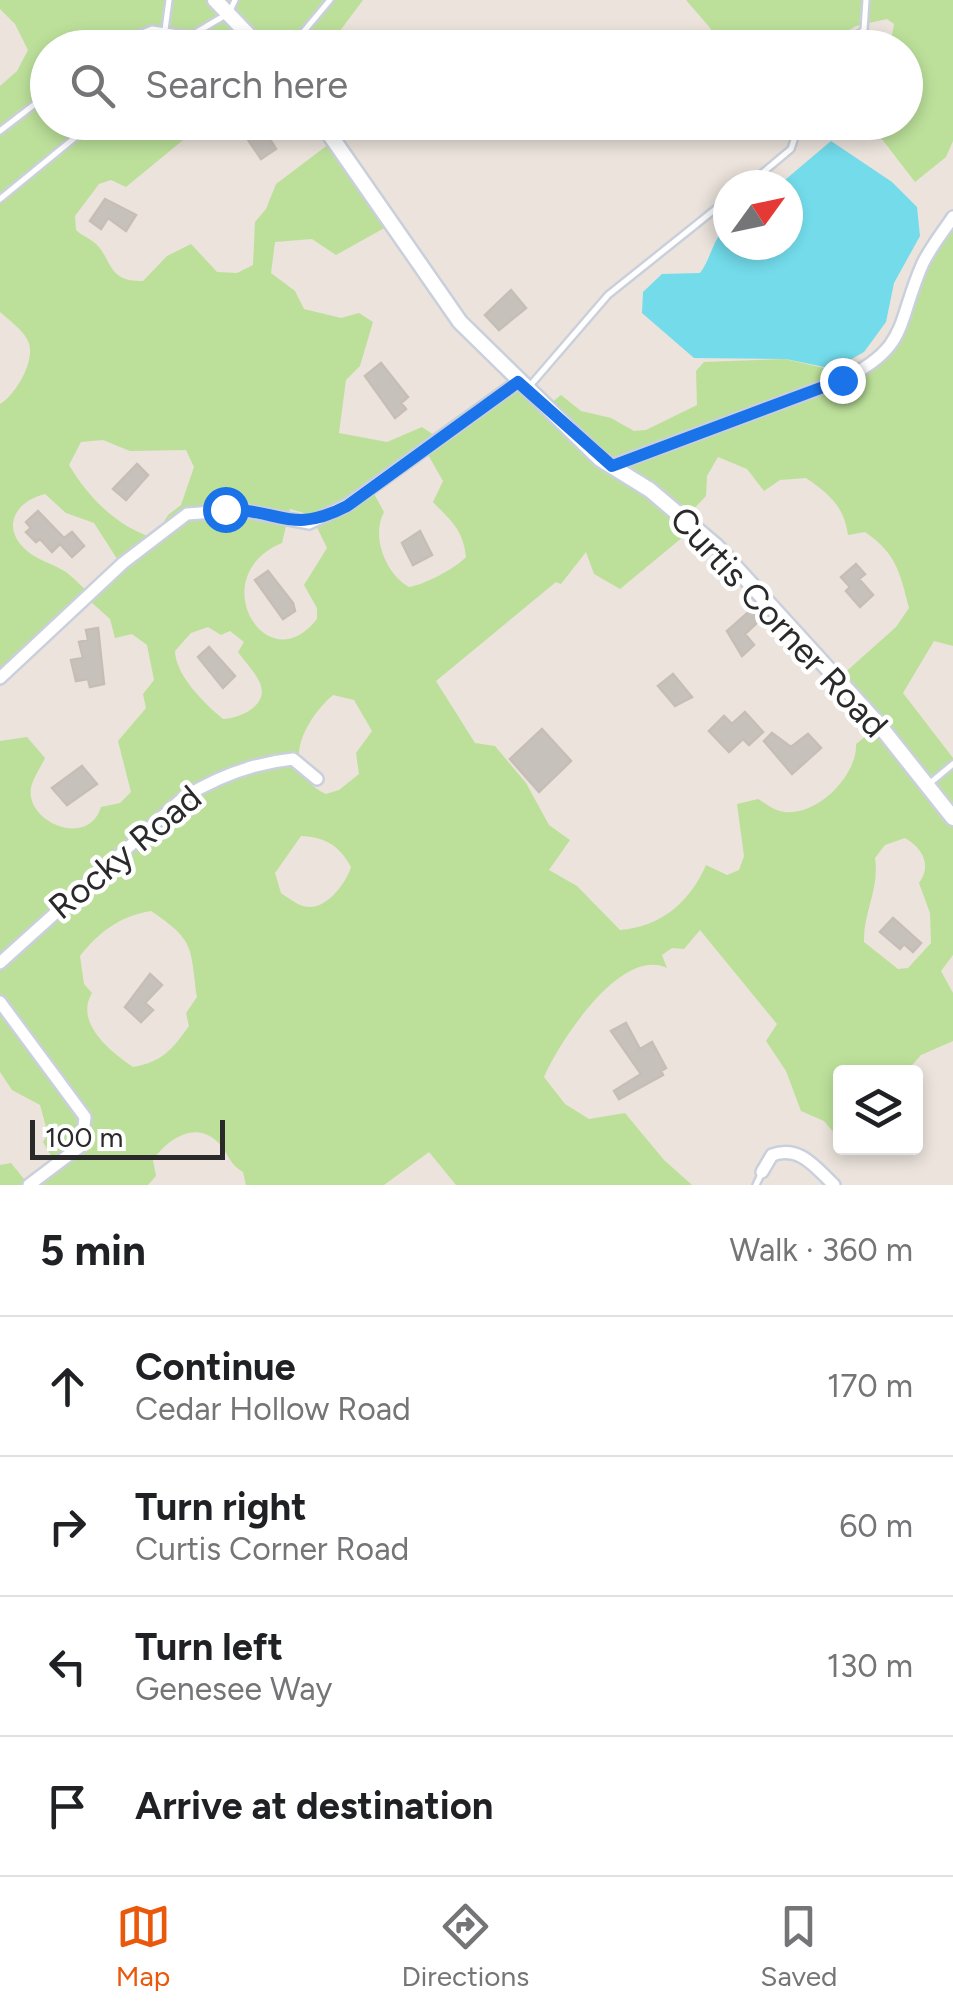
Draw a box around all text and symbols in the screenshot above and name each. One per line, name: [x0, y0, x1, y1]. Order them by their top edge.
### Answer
search box: [30, 30, 923, 140]
icon: search: [65, 58, 120, 113]
text: Search here: [145, 62, 348, 108]
north arrow: [713, 170, 803, 260]
route end: [820, 358, 866, 404]
route start: [203, 487, 249, 533]
street label: Curtis Corner Road: [661, 498, 897, 746]
street label: Rocky Road: [40, 776, 210, 928]
map controls: [833, 1065, 923, 1155]
button: layers: [833, 1065, 923, 1155]
scale bar: [30, 1115, 225, 1160]
text: 100 m: [45, 1120, 123, 1154]
text: 5 min: [40, 1225, 146, 1276]
text: Walk · 360 m: [730, 1231, 913, 1269]
text: Continue: [135, 1344, 296, 1390]
icon: ahead: [40, 1359, 95, 1414]
text: 170 m: [827, 1367, 913, 1405]
text: Cedar Hollow Road: [135, 1390, 411, 1428]
text: Turn right: [135, 1484, 307, 1530]
icon: right: [40, 1499, 95, 1554]
text: 60 m: [839, 1507, 913, 1545]
text: Curtis Corner Road: [135, 1530, 409, 1568]
text: Turn left: [135, 1624, 283, 1670]
icon: left: [40, 1639, 95, 1694]
text: 130 m: [827, 1647, 913, 1685]
text: Genesee Way: [135, 1670, 332, 1708]
icon: arrive: [40, 1779, 95, 1834]
text: Arrive at destination: [135, 1783, 493, 1829]
tab: Map: [116, 1899, 171, 1993]
tab: Directions: [402, 1899, 529, 1993]
tab: Saved: [760, 1899, 837, 1993]

